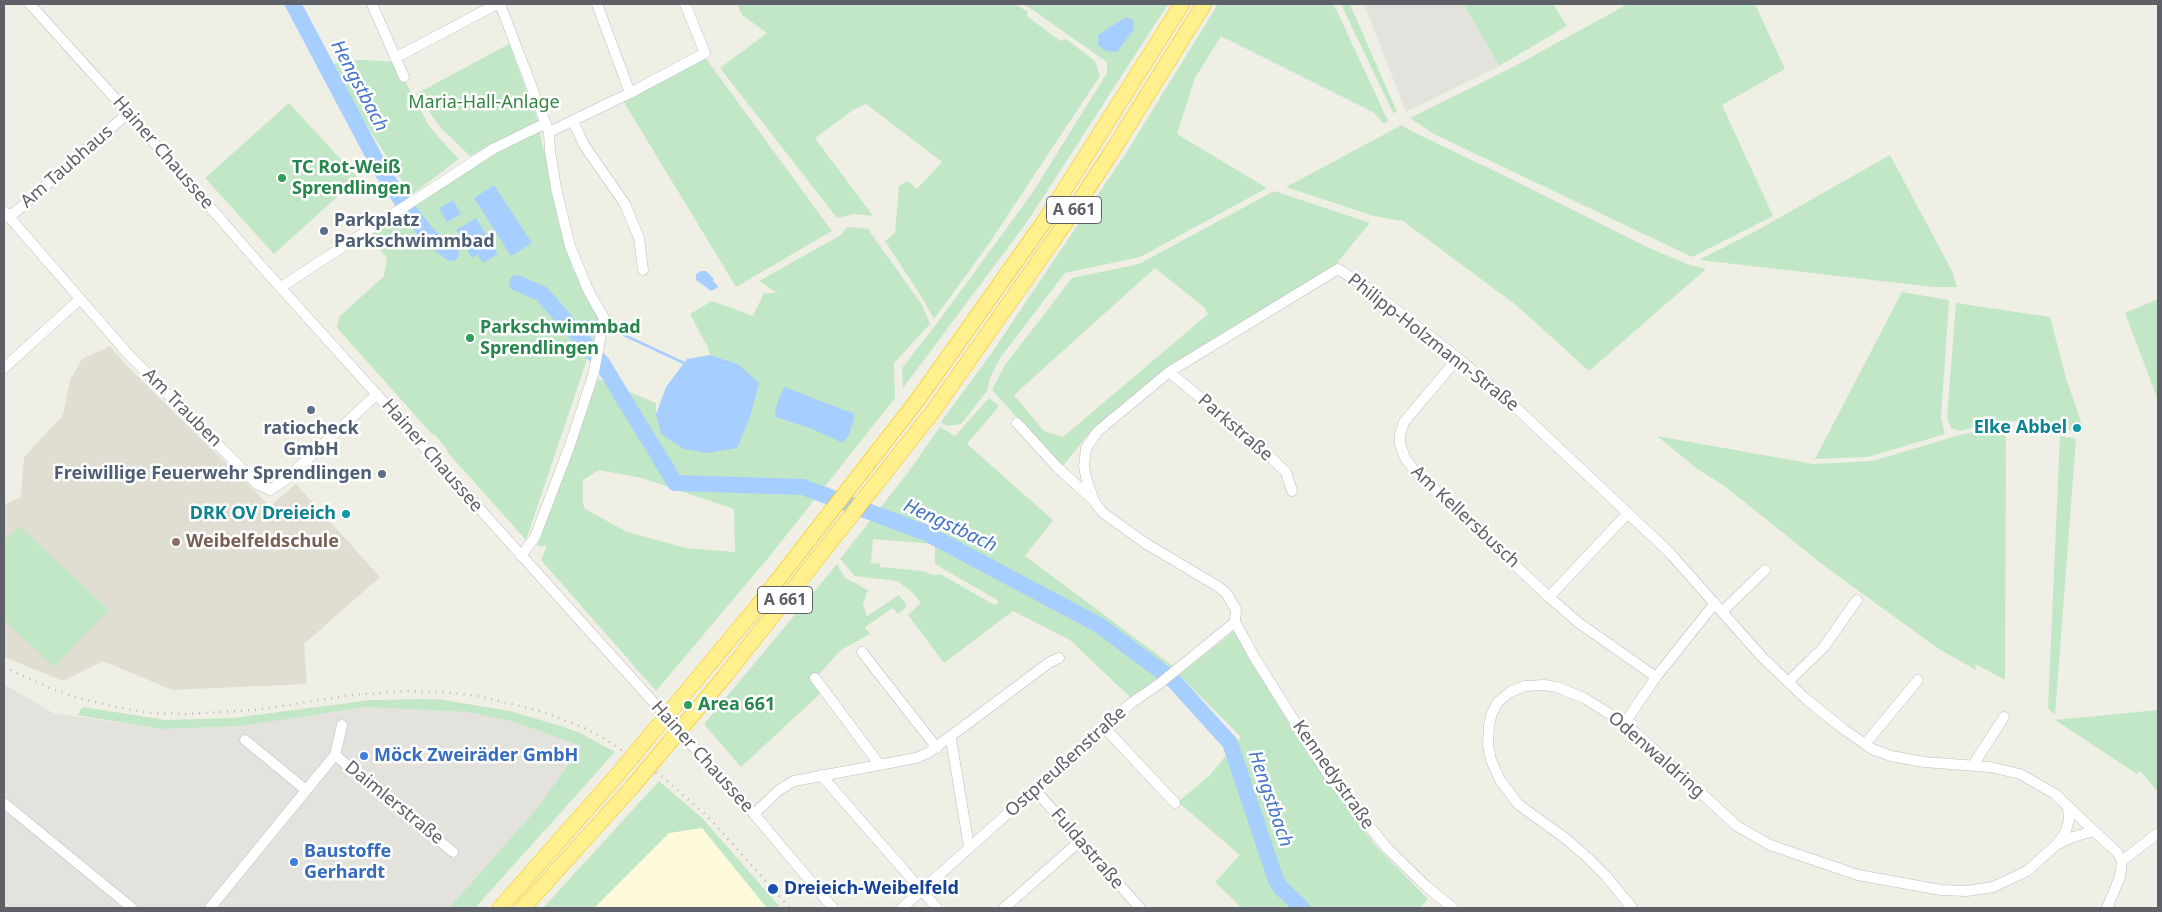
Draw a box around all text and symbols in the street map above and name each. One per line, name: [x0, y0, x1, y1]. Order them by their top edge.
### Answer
water label: Hengstbach: [325, 36, 393, 136]
street label: Hainer Chaussee: [108, 92, 218, 214]
park label: Maria-Hall-Anlage: [408, 92, 560, 114]
street label: Am Taubhaus: [17, 121, 117, 213]
place label: TC Rot-Weiß Sprendlingen: [292, 157, 411, 200]
marker: TC Rot-Weiß Sprendlingen: [276, 172, 288, 184]
road number: A 661: [1046, 196, 1102, 224]
place label: Parkplatz Parkschwimmbad: [334, 210, 495, 252]
marker: Parkplatz Parkschwimmbad: [318, 225, 330, 237]
street label: Philipp-Holzmann-Straße: [1343, 269, 1523, 417]
place label: Parkschwimmbad Sprendlingen: [480, 317, 641, 359]
marker: Parkschwimmbad Sprendlingen: [464, 332, 476, 344]
street label: Am Trauben: [138, 364, 226, 452]
street label: Parkstraße: [1193, 390, 1277, 466]
street label: Hainer Chaussee: [377, 395, 487, 517]
marker: ratiocheck GmbH: [305, 404, 317, 416]
place label: Elke Abbel: [1974, 417, 2067, 439]
place label: ratiocheck GmbH: [263, 418, 359, 460]
marker: Elke Abbel: [2071, 422, 2083, 434]
street label: Am Kellersbusch: [1406, 461, 1524, 573]
place label: Freiwillige Feuerwehr Sprendlingen: [54, 463, 372, 485]
marker: Freiwillige Feuerwehr Sprendlingen: [376, 468, 388, 480]
water label: Hengstbach: [900, 494, 1000, 558]
place label: DRK OV Dreieich: [190, 503, 336, 525]
marker: DRK OV Dreieich: [340, 508, 352, 520]
place label: Weibelfeldschule: [186, 531, 339, 553]
marker: Weibelfeldschule: [170, 536, 182, 548]
road number: A 661: [758, 586, 812, 614]
place label: Area 661: [698, 694, 775, 716]
street label: Hainer Chaussee: [646, 697, 758, 817]
marker: Area 661: [682, 699, 694, 711]
street label: Ostpreußenstraße: [1001, 702, 1131, 822]
street label: Odenwaldring: [1603, 707, 1709, 803]
street label: Kennedystraße: [1288, 716, 1378, 834]
place label: Möck Zweiräder GmbH: [374, 745, 578, 767]
water label: Hengstbach: [1243, 748, 1297, 850]
marker: Möck Zweiräder GmbH: [358, 750, 370, 762]
street label: Daimlerstraße: [340, 757, 448, 849]
street label: Fuldastraße: [1046, 804, 1128, 894]
place label: Baustoffe Gerhardt: [304, 841, 391, 884]
marker: Baustoffe Gerhardt: [288, 856, 300, 868]
place label: Dreieich-Weibelfeld: [784, 878, 959, 900]
marker: Dreieich-Weibelfeld: [766, 882, 780, 896]

